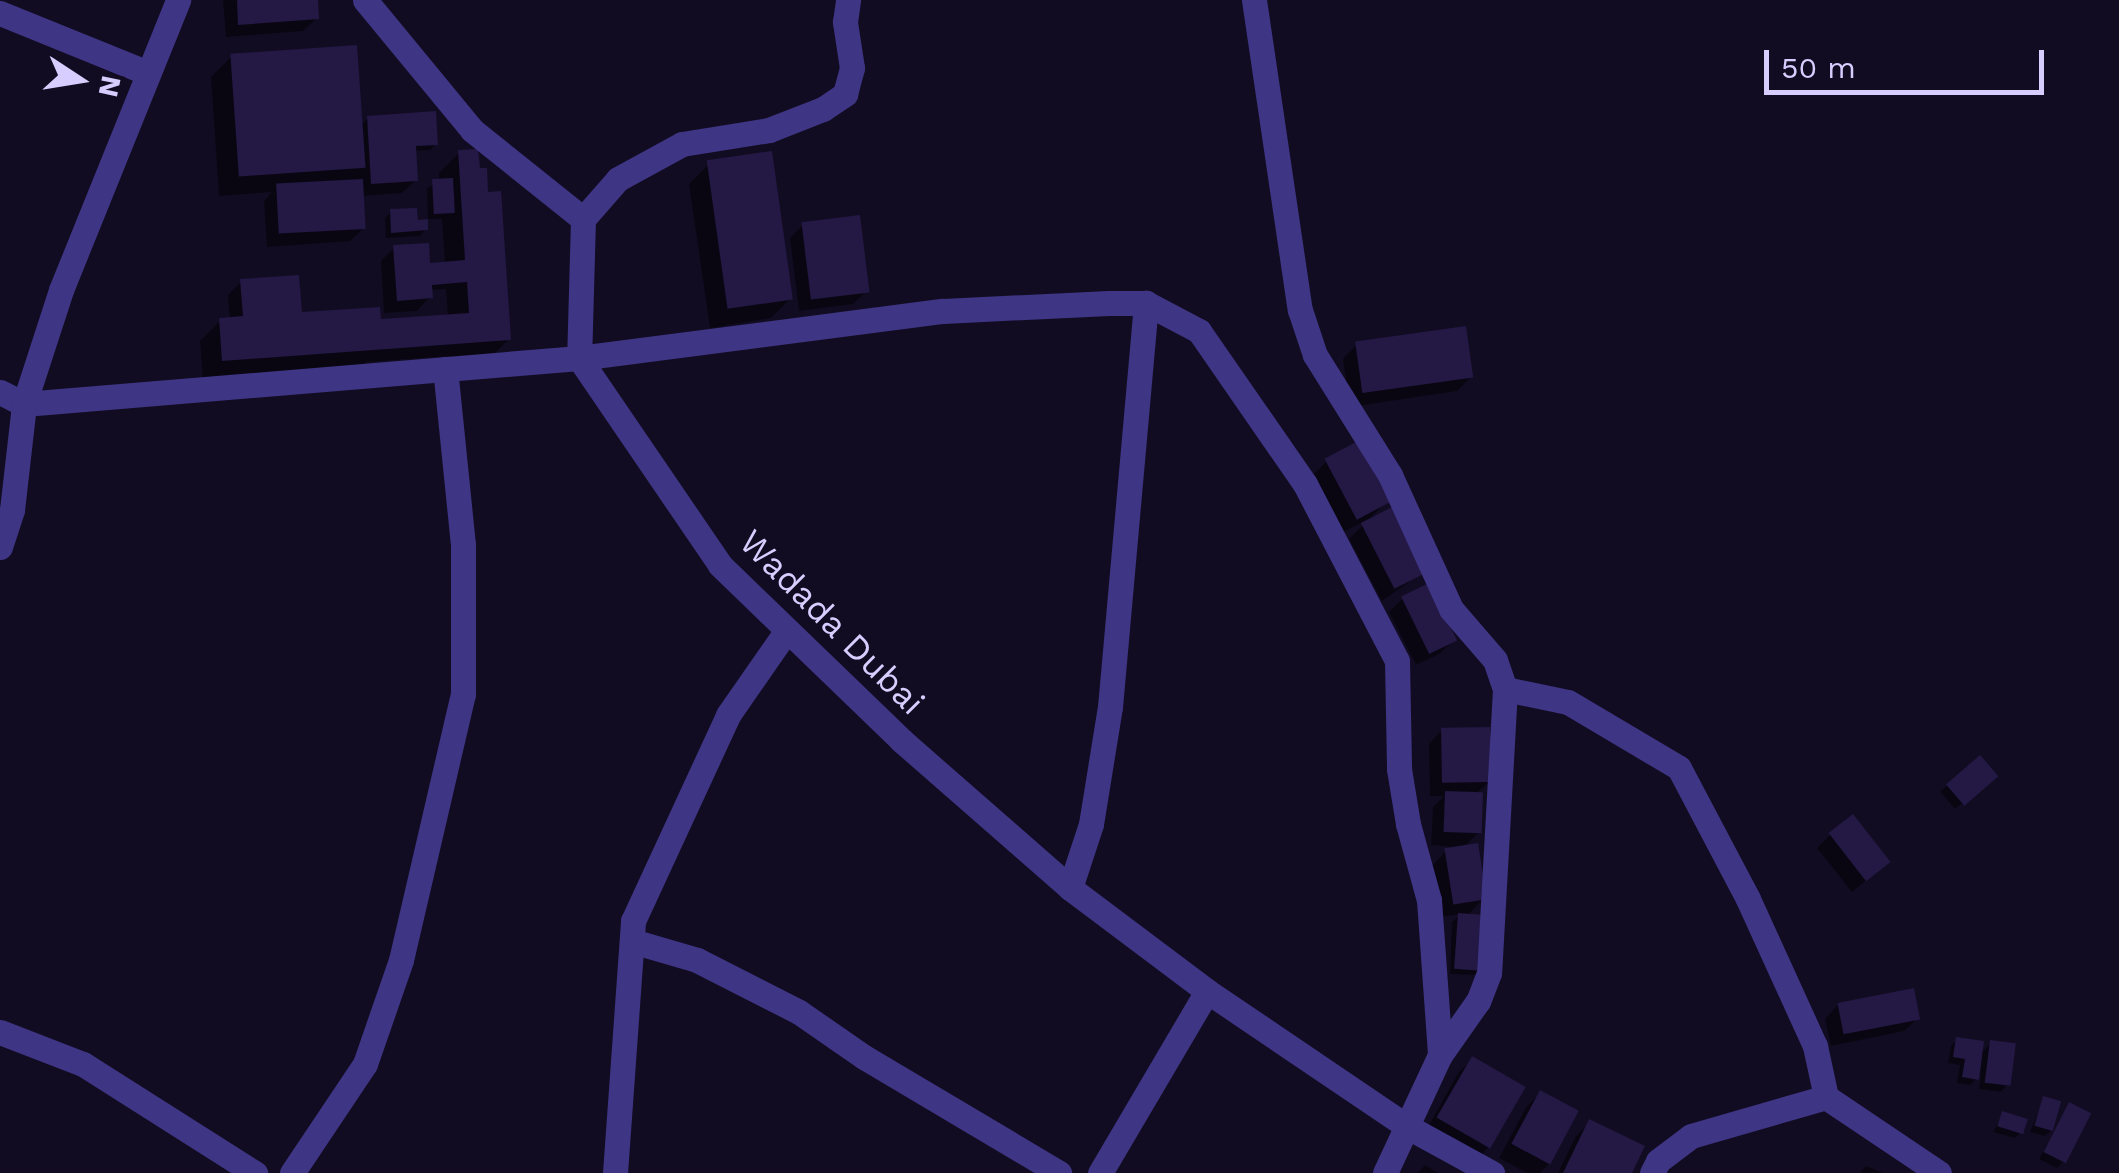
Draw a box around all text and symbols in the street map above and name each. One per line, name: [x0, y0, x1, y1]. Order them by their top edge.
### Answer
north arrow: [30, 30, 130, 130]
scale bar: [1769, 30, 2049, 92]
text: 50 m: [1781, 50, 1856, 85]
text: N: [92, 73, 128, 100]
street label: Wadada Dubai: [730, 520, 934, 724]

